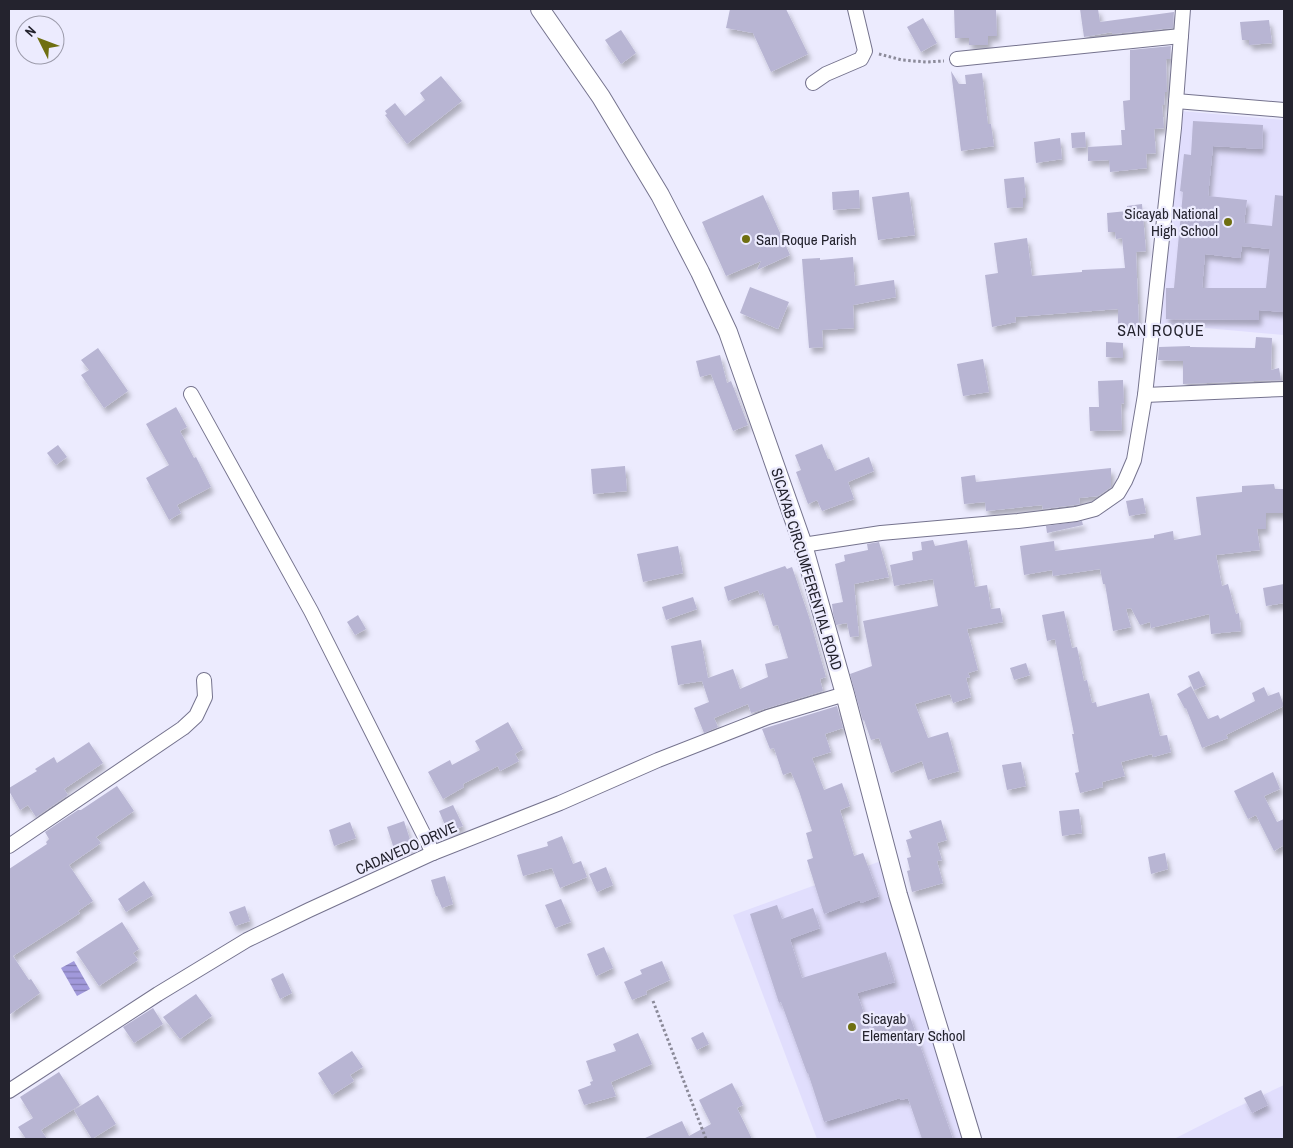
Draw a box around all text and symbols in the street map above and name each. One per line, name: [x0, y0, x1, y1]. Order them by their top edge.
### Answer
north arrow: [15, 15, 65, 65]
text: N: [21, 22, 40, 40]
place label: Sicayab National High School: [1124, 203, 1218, 241]
marker: Sicayab National High School: [1222, 216, 1234, 228]
place label: San Roque Parish: [756, 229, 857, 250]
marker: San Roque Parish: [740, 233, 752, 245]
district label: SAN ROQUE: [1117, 319, 1205, 341]
street label: SICAYAB CIRCUMFERENTIAL ROAD: [766, 465, 848, 673]
street label: CADAVEDO DRIVE: [352, 816, 460, 880]
place label: Sicayab Elementary School: [862, 1008, 965, 1046]
marker: Sicayab Elementary School: [846, 1021, 858, 1033]

